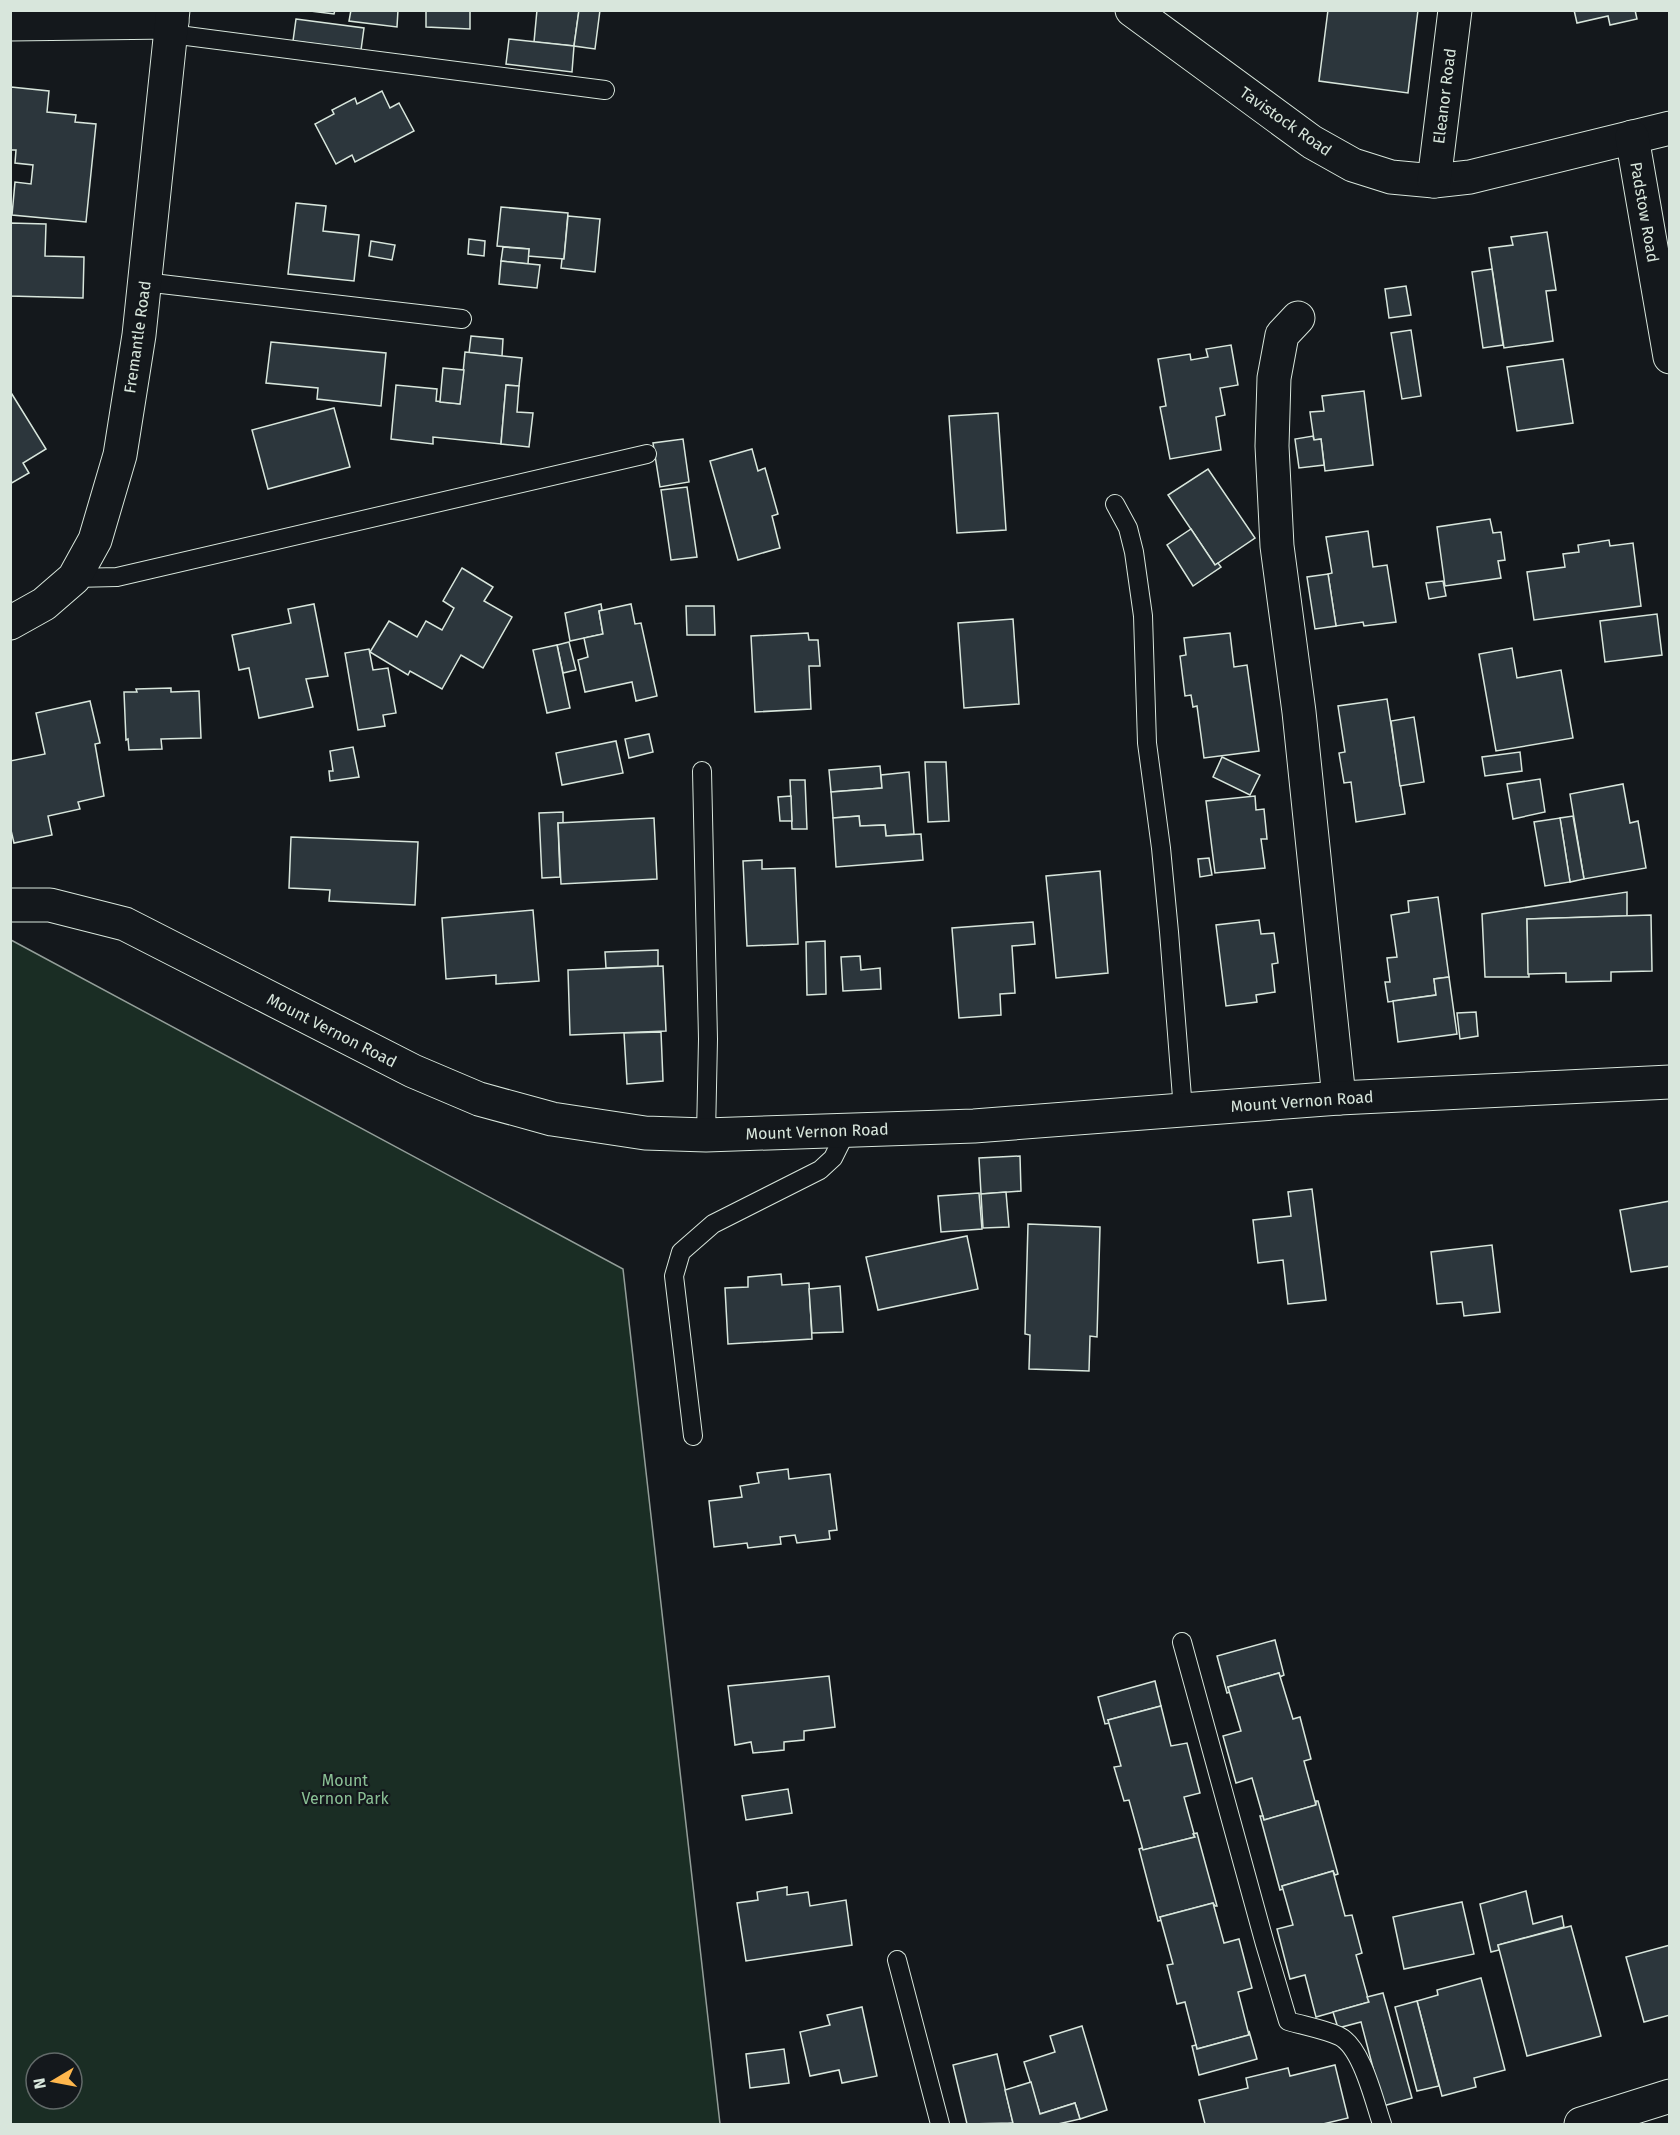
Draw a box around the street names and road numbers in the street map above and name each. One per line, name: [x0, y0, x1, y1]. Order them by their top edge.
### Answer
street label: Eleanor Road: [1429, 47, 1460, 145]
street label: Tavistock Road: [1236, 83, 1335, 160]
street label: Padstow Road: [1626, 160, 1663, 264]
street label: Fremantle Road: [120, 280, 155, 395]
street label: Mount Vernon Road: [264, 989, 400, 1071]
street label: Mount Vernon Road: [1230, 1087, 1374, 1116]
street label: Mount Vernon Road: [745, 1120, 889, 1143]

